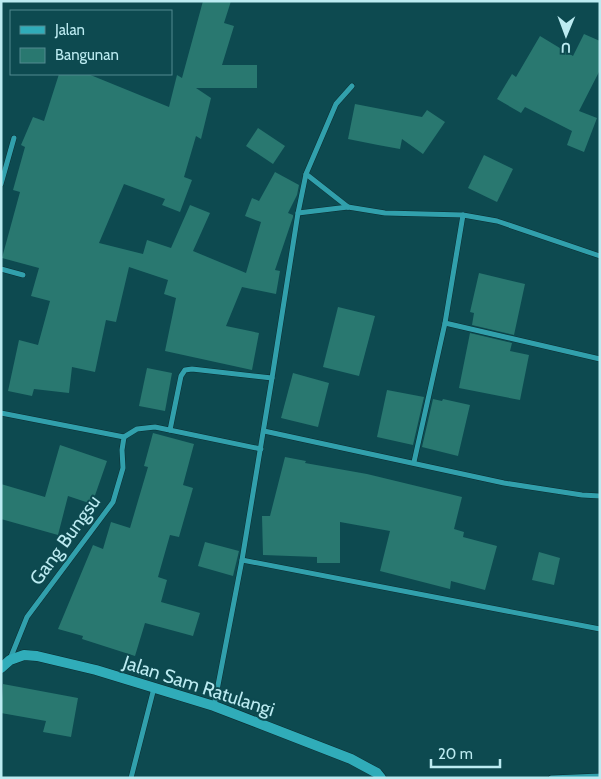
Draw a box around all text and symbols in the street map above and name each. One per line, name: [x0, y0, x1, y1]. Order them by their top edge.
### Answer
legend: [10, 10, 172, 75]
north arrow: [541, 10, 591, 60]
text: Jalan: [54, 21, 85, 39]
text: U: [561, 39, 571, 57]
text: Bangunan: [55, 46, 119, 64]
street label: Gang Bungsu: [25, 491, 105, 589]
street label: Jalan Sam Ratulangi: [119, 650, 278, 721]
scale bar: [431, 736, 500, 768]
text: 20 m: [438, 745, 473, 763]

